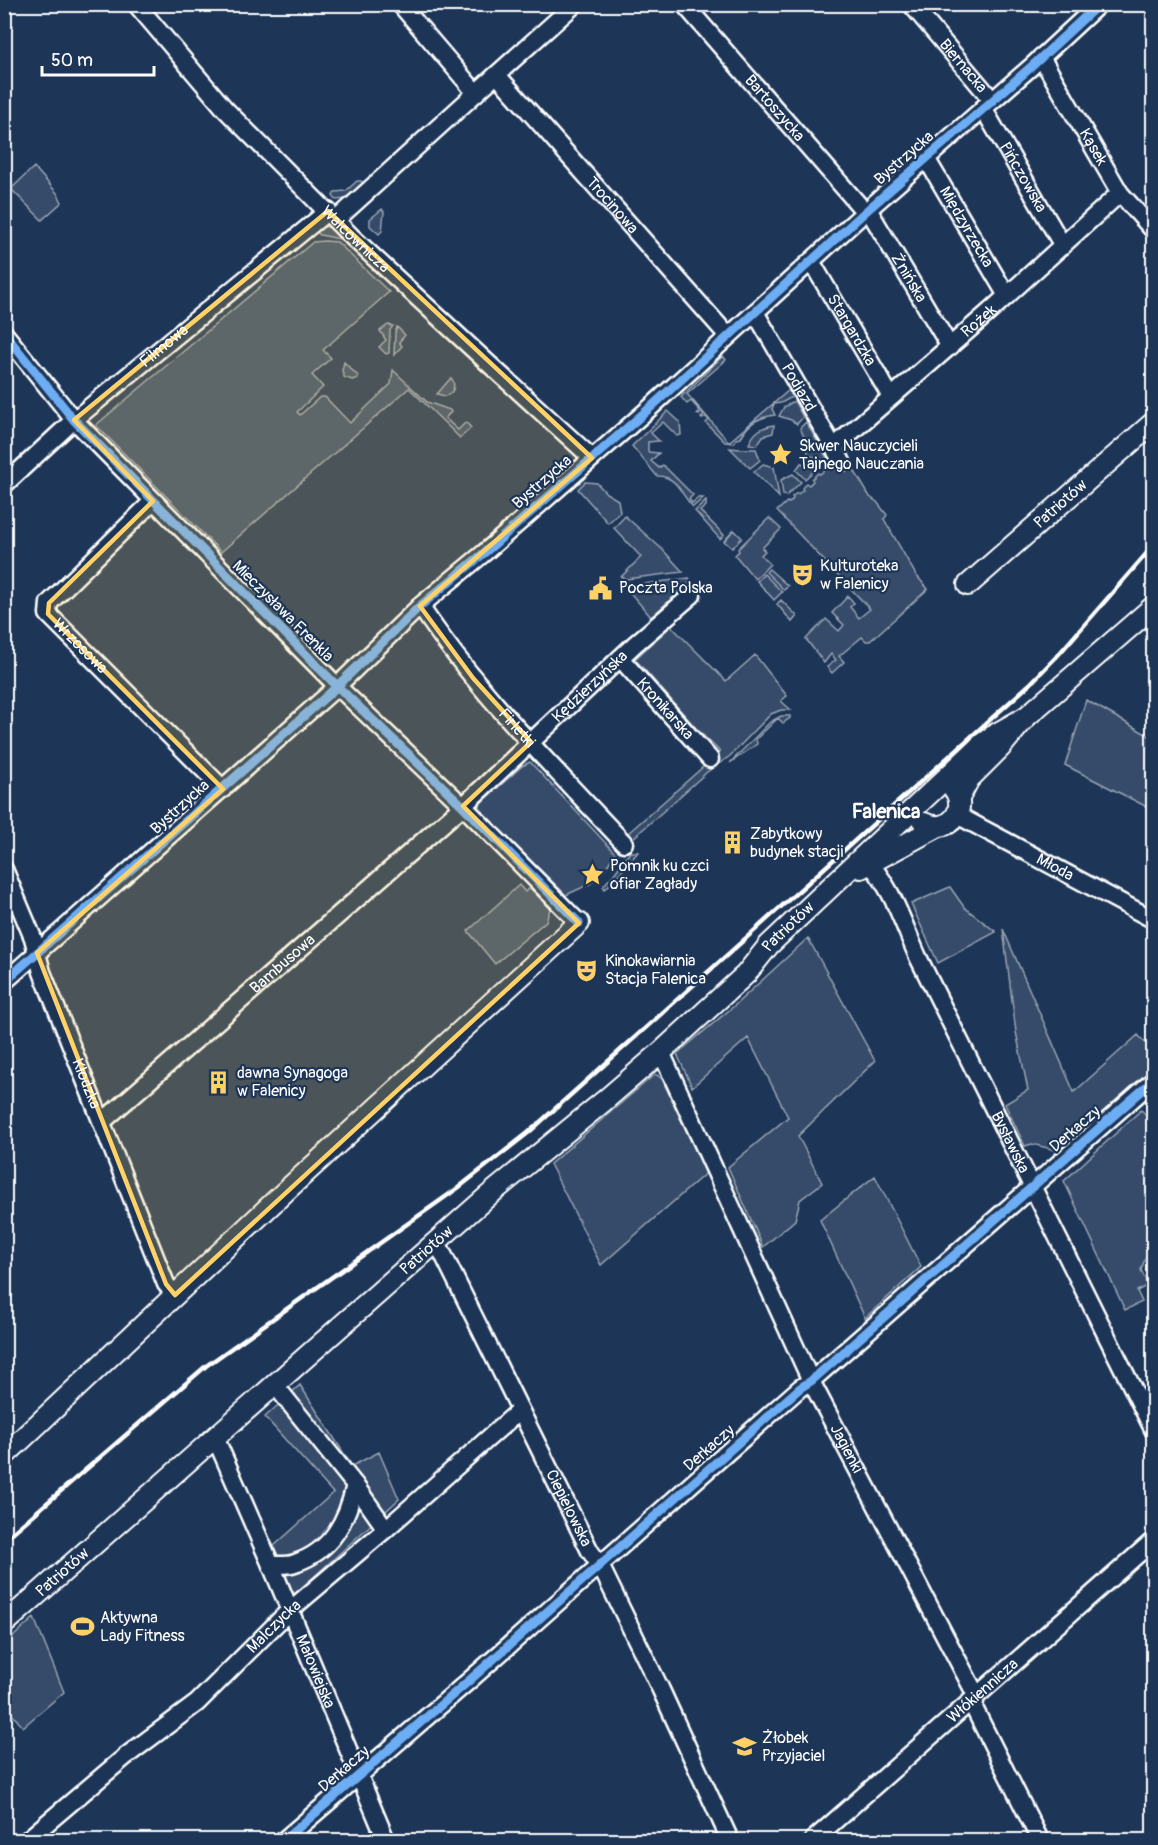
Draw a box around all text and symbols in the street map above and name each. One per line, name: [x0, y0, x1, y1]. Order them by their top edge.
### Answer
street label: Biernacka: [935, 35, 992, 97]
scale bar: [42, 39, 154, 77]
text: 50 m: [51, 49, 93, 72]
street label: Bartoszycka: [740, 71, 809, 146]
street label: Kąsek: [1075, 125, 1112, 169]
street label: Bystrzycka: [870, 127, 938, 189]
street label: Pińczowska: [995, 138, 1051, 216]
street label: Trocinowa: [582, 173, 643, 238]
street label: Międzyrzecka: [935, 183, 998, 271]
street label: Walcownicza: [317, 202, 394, 277]
street label: Żnińska: [887, 250, 931, 306]
street label: Stargardzka: [823, 290, 881, 370]
street label: Rożek: [957, 300, 1001, 342]
street label: Filmowa: [135, 320, 192, 372]
street label: Podjazd: [777, 359, 821, 415]
place label: Skwer Nauczycieli Tajnego Nauczania: [799, 436, 924, 474]
place icon: Skwer Nauczycieli Tajnego Nauczania: [768, 442, 794, 468]
street label: Bystrzycka: [508, 451, 576, 513]
street label: Patriotów: [1030, 475, 1092, 533]
street label: Mieczysława Frenkla: [228, 556, 338, 666]
place label: Kulturoteka w Falenicy: [820, 556, 898, 594]
theatre icon: Kulturoteka w Falenicy: [789, 562, 815, 588]
public building icon: Poczta Polska: [588, 575, 614, 601]
place label: Poczta Polska: [619, 578, 713, 598]
street label: Wrzosowa: [48, 614, 112, 678]
street label: Kędzierzyńska: [548, 646, 632, 727]
street label: Kronikarska: [632, 674, 698, 744]
street label: Firletki: [494, 704, 540, 752]
street label: Bystrzycka: [146, 775, 214, 839]
district label: Falenica: [852, 799, 920, 824]
place label: Zabytkowy budynek stacji: [750, 824, 843, 862]
building icon: Zabytkowy budynek stacji: [719, 830, 745, 856]
street label: Młoda: [1033, 849, 1077, 885]
place label: Pomnik ku czci ofiar Zagłady: [610, 856, 709, 894]
place icon: Pomnik ku czci ofiar Zagłady: [579, 862, 605, 888]
street label: Patriotów: [757, 897, 819, 956]
street label: Bambusowa: [246, 930, 319, 998]
place label: Kinokawiarnia Stacja Falenica: [605, 951, 706, 989]
theatre icon: Kinokawiarnia Stacja Falenica: [574, 957, 600, 983]
street label: Kłodzka: [67, 1055, 105, 1112]
place label: dawna Synagoga w Falenicy: [237, 1063, 348, 1101]
building icon: dawna Synagoga w Falenicy: [206, 1069, 232, 1095]
street label: Derkaczy: [1045, 1101, 1105, 1157]
street label: Bysławska: [986, 1108, 1034, 1177]
street label: Patriotów: [396, 1221, 458, 1279]
street label: Derkaczy: [679, 1420, 739, 1476]
street label: Jagienki: [826, 1421, 868, 1477]
street label: Ciepielowska: [541, 1466, 596, 1550]
street label: Patriotów: [32, 1543, 93, 1601]
street label: Malczycka: [243, 1595, 305, 1657]
place label: Aktywna Lady Fitness: [100, 1608, 185, 1646]
sports icon: Aktywna Lady Fitness: [69, 1614, 95, 1640]
street label: Małowiejska: [291, 1632, 340, 1711]
street label: Włókiennicza: [943, 1654, 1022, 1727]
place label: Żłobek Przyjaciel: [762, 1728, 825, 1766]
school or university icon: Żłobek Przyjaciel: [731, 1734, 757, 1760]
street label: Derkaczy: [314, 1741, 374, 1797]

